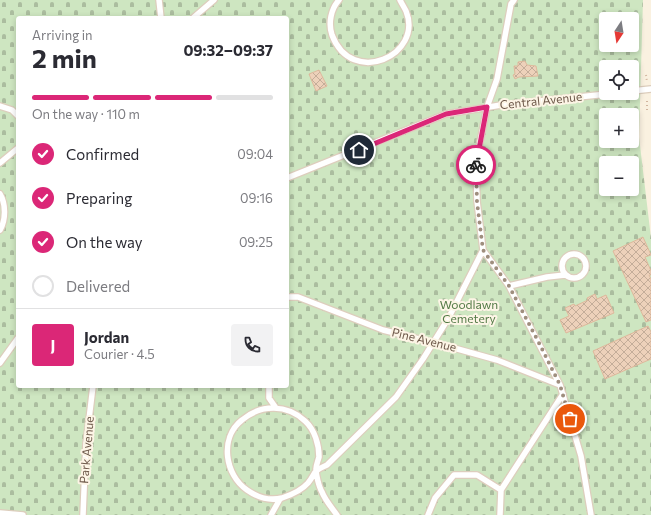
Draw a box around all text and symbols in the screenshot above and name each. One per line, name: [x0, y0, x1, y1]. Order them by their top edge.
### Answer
north arrow: [599, 12, 639, 52]
map controls: [599, 12, 639, 196]
text: Arriving in: [32, 27, 92, 43]
text: 09:32–09:37: [183, 41, 273, 59]
text: 2 min: [32, 42, 97, 73]
button: locate: [599, 60, 639, 100]
street label: Central Avenue: [499, 89, 583, 111]
text: On the way · 110 m: [32, 106, 140, 122]
button: +: [599, 108, 639, 148]
pin: [342, 133, 376, 167]
icon: home: [348, 139, 370, 161]
icon: check: [32, 143, 54, 165]
text: Confirmed: [66, 145, 139, 163]
courier: [456, 145, 496, 185]
text: 09:04: [237, 146, 273, 162]
icon: bike: [465, 154, 487, 176]
button: −: [599, 156, 639, 196]
icon: check: [32, 187, 54, 209]
text: Preparing: [66, 189, 132, 207]
text: 09:16: [240, 190, 273, 206]
icon: check: [32, 231, 54, 253]
text: On the way: [66, 233, 143, 251]
text: 09:25: [239, 234, 273, 250]
text: Delivered: [66, 277, 130, 295]
park label: Woodlawn Cemetery: [440, 297, 498, 325]
button: phone: [231, 324, 273, 366]
street label: Pine Avenue: [390, 324, 458, 354]
text: Jordan: [84, 328, 129, 346]
text: J: [51, 336, 55, 354]
text: Courier · 4.5: [84, 346, 155, 362]
pin: [553, 402, 587, 436]
icon: bag: [559, 408, 581, 430]
street label: Park Avenue: [76, 416, 96, 484]

